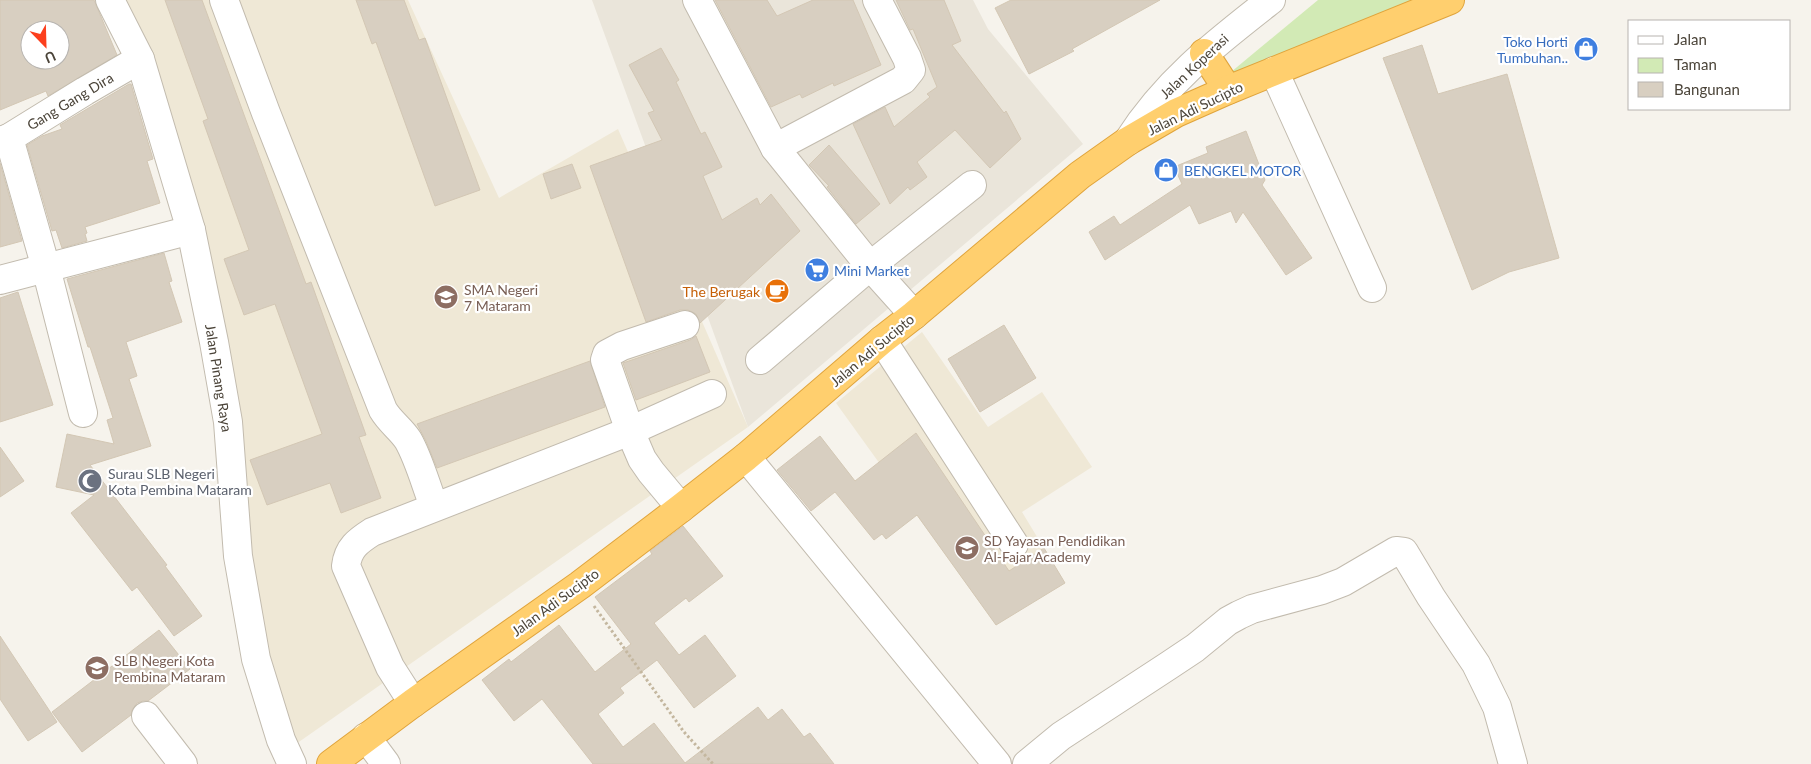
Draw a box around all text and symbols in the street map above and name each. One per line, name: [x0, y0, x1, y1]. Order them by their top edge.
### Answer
north arrow: [20, 20, 70, 70]
legend: [1628, 20, 1791, 110]
street label: Jalan Koperasi: [1156, 30, 1232, 102]
text: Jalan: [1674, 30, 1707, 48]
place label: Toko Horti Tumbuhan..: [1497, 33, 1568, 66]
shop icon: Toko Horti Tumbuhan..: [1573, 36, 1599, 62]
text: U: [42, 48, 58, 67]
text: Taman: [1674, 55, 1717, 73]
street label: Gang Gang Dira: [24, 69, 116, 133]
street label: Jalan Adi Sucipto: [1145, 78, 1245, 138]
text: Bangunan: [1674, 80, 1740, 98]
shop icon: BENGKEL MOTOR: [1153, 157, 1179, 183]
place label: BENGKEL MOTOR: [1184, 162, 1302, 179]
supermarket icon: Mini Market: [804, 257, 830, 283]
place label: Mini Market: [834, 262, 909, 279]
cafe icon: The Berugak: [764, 278, 790, 304]
place label: SMA Negeri 7 Mataram: [464, 281, 538, 314]
place label: The Berugak: [682, 283, 761, 300]
school or university icon: SMA Negeri 7 Mataram: [433, 284, 459, 310]
street label: Jalan Adi Sucipto: [827, 310, 917, 390]
street label: Jalan Pinang Raya: [202, 323, 236, 433]
place label: Surau SLB Negeri Kota Pembina Mataram: [108, 465, 252, 498]
mosque icon: Surau SLB Negeri Kota Pembina Mataram: [77, 468, 103, 494]
place label: SD Yayasan Pendidikan Al-Fajar Academy: [984, 532, 1125, 565]
school or university icon: SD Yayasan Pendidikan Al-Fajar Academy: [954, 535, 980, 561]
street label: Jalan Adi Sucipto: [508, 565, 602, 639]
place label: SLB Negeri Kota Pembina Mataram: [114, 652, 226, 685]
school or university icon: SLB Negeri Kota Pembina Mataram: [84, 655, 110, 681]

